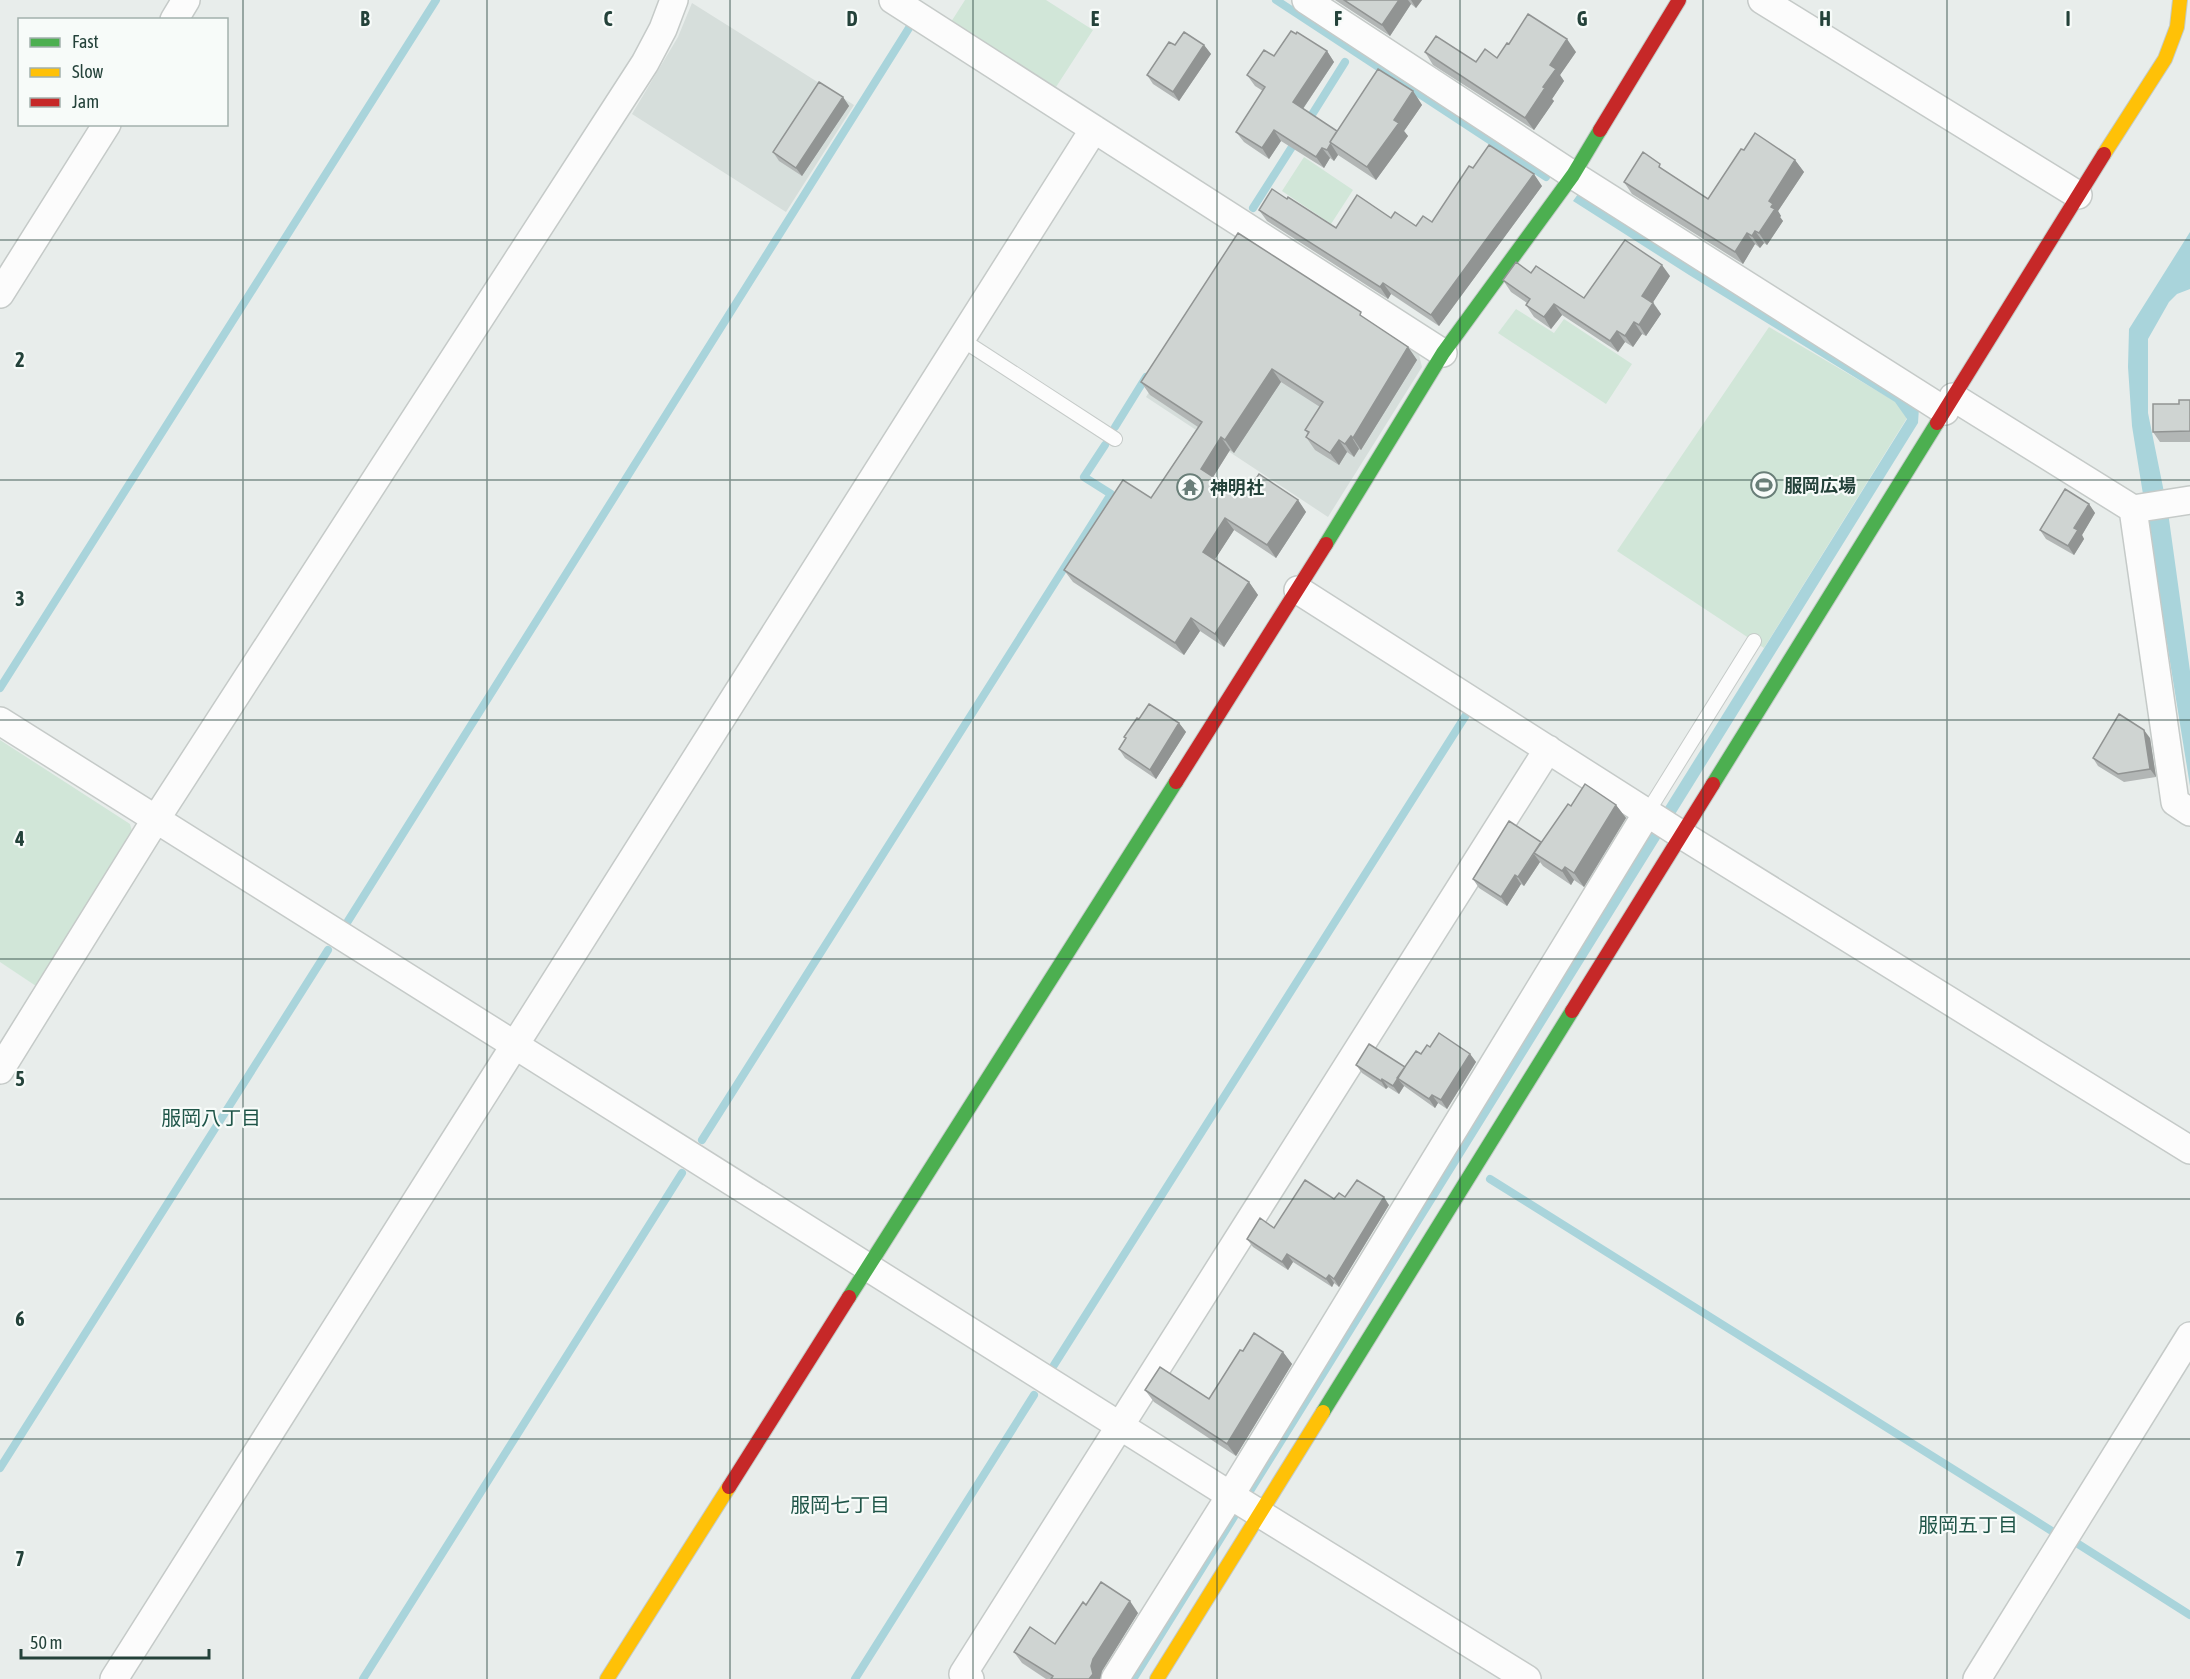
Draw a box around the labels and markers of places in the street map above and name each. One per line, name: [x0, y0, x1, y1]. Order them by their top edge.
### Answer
sports icon: 服岡広場: [1749, 470, 1779, 500]
temple icon: 神明社: [1175, 472, 1205, 502]
place label: 服岡広場: [1784, 475, 1856, 496]
place label: 神明社: [1210, 477, 1264, 498]

